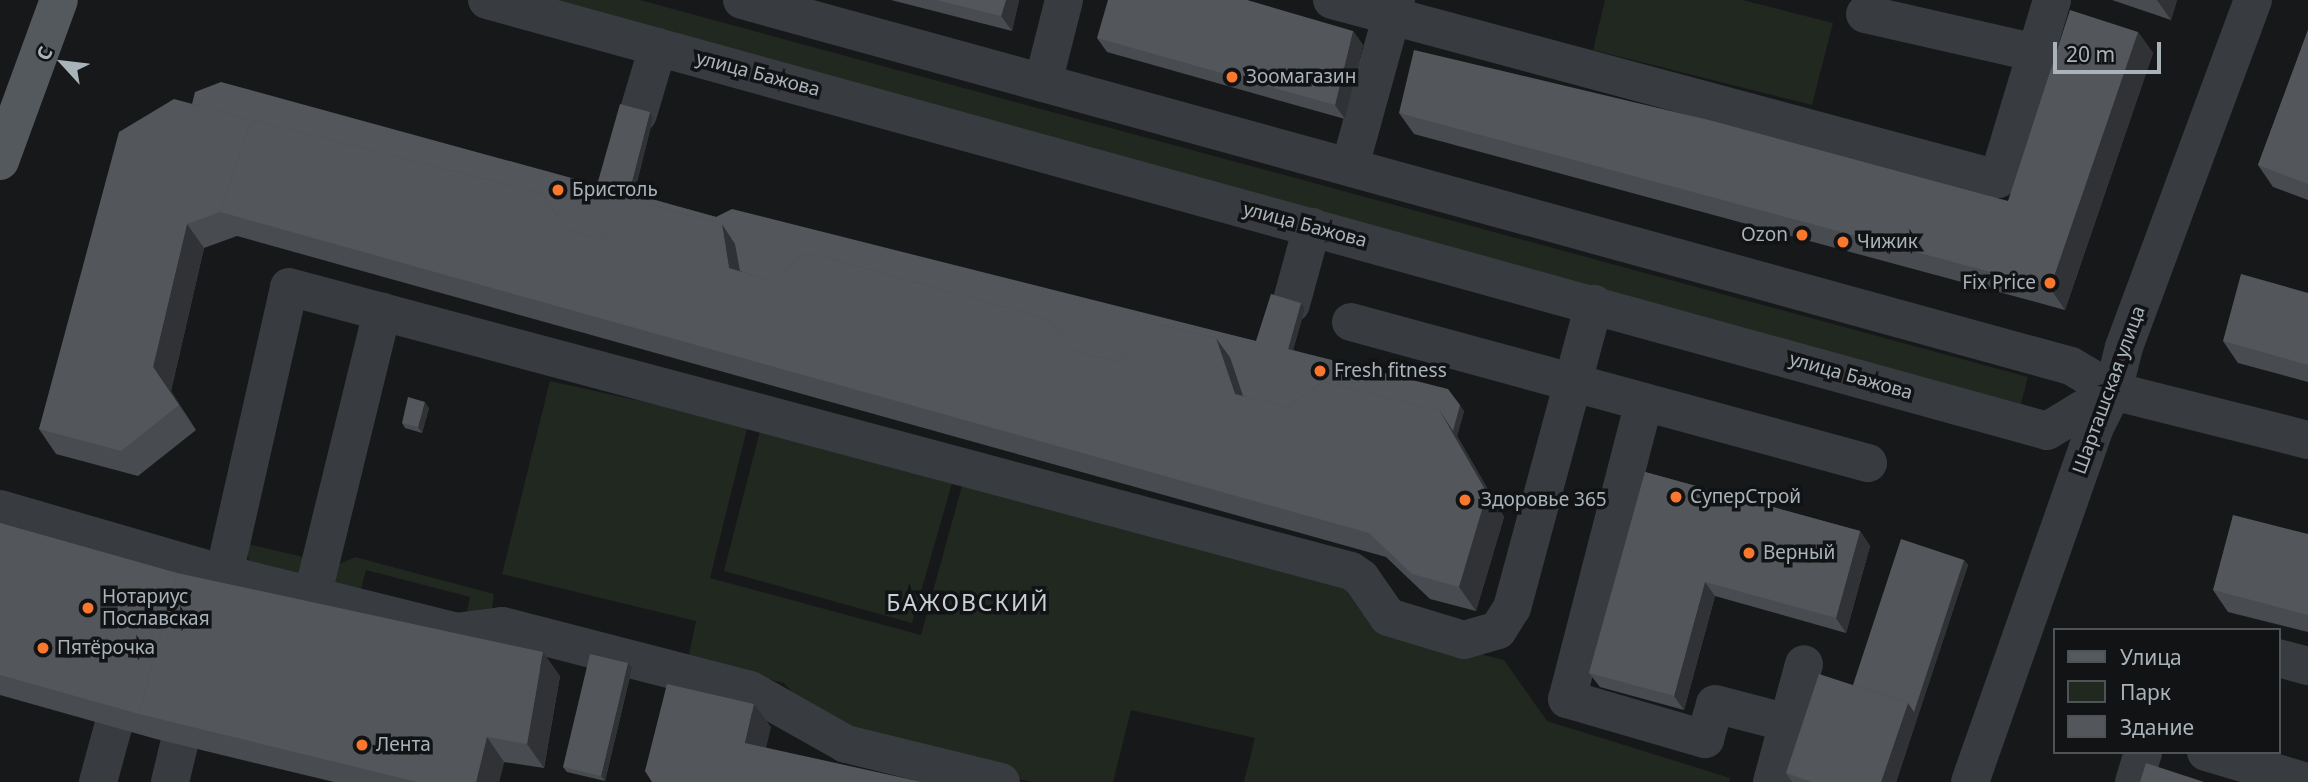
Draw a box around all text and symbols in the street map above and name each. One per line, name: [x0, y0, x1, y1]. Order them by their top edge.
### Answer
north arrow: [28, 28, 98, 98]
scale bar: [2056, 28, 2164, 72]
text: 20 m: [2066, 40, 2115, 68]
text: С: [30, 42, 59, 65]
street label: улица Бажова: [694, 47, 822, 101]
place label: Зоомагазин: [1246, 66, 1356, 88]
marker: Зоомагазин: [1224, 69, 1240, 85]
place label: Бристоль: [572, 179, 658, 201]
marker: Бристоль: [550, 182, 566, 198]
street label: улица Бажова: [1241, 198, 1369, 252]
place label: Ozon: [1741, 224, 1788, 246]
marker: Ozon: [1794, 227, 1810, 243]
place label: Чижик: [1857, 231, 1918, 253]
marker: Чижик: [1835, 234, 1851, 250]
place label: Fix Price: [1962, 272, 2036, 294]
marker: Fix Price: [2042, 275, 2058, 291]
street label: Шарташская улица: [2068, 303, 2150, 477]
street label: улица Бажова: [1787, 348, 1915, 404]
place label: Fresh fitness: [1334, 360, 1447, 382]
marker: Fresh fitness: [1312, 363, 1328, 379]
place label: СуперСтрой: [1690, 486, 1801, 508]
place label: Здоровье 365: [1481, 489, 1607, 511]
marker: СуперСтрой: [1668, 489, 1684, 505]
marker: Здоровье 365: [1455, 490, 1475, 510]
place label: Верный: [1763, 542, 1835, 564]
marker: Верный: [1741, 545, 1757, 561]
place label: Нотариус Пославская: [102, 586, 210, 630]
district label: БАЖОВСКИЙ: [887, 588, 1049, 616]
marker: Нотариус Пославская: [80, 600, 96, 616]
legend: [2052, 628, 2280, 754]
place label: Пятёрочка: [57, 637, 155, 659]
marker: Пятёрочка: [35, 640, 51, 656]
text: Улица: [2120, 643, 2182, 671]
text: Парк: [2120, 678, 2171, 706]
text: Здание: [2120, 713, 2194, 741]
place label: Лента: [376, 734, 431, 756]
marker: Лента: [354, 737, 370, 753]

